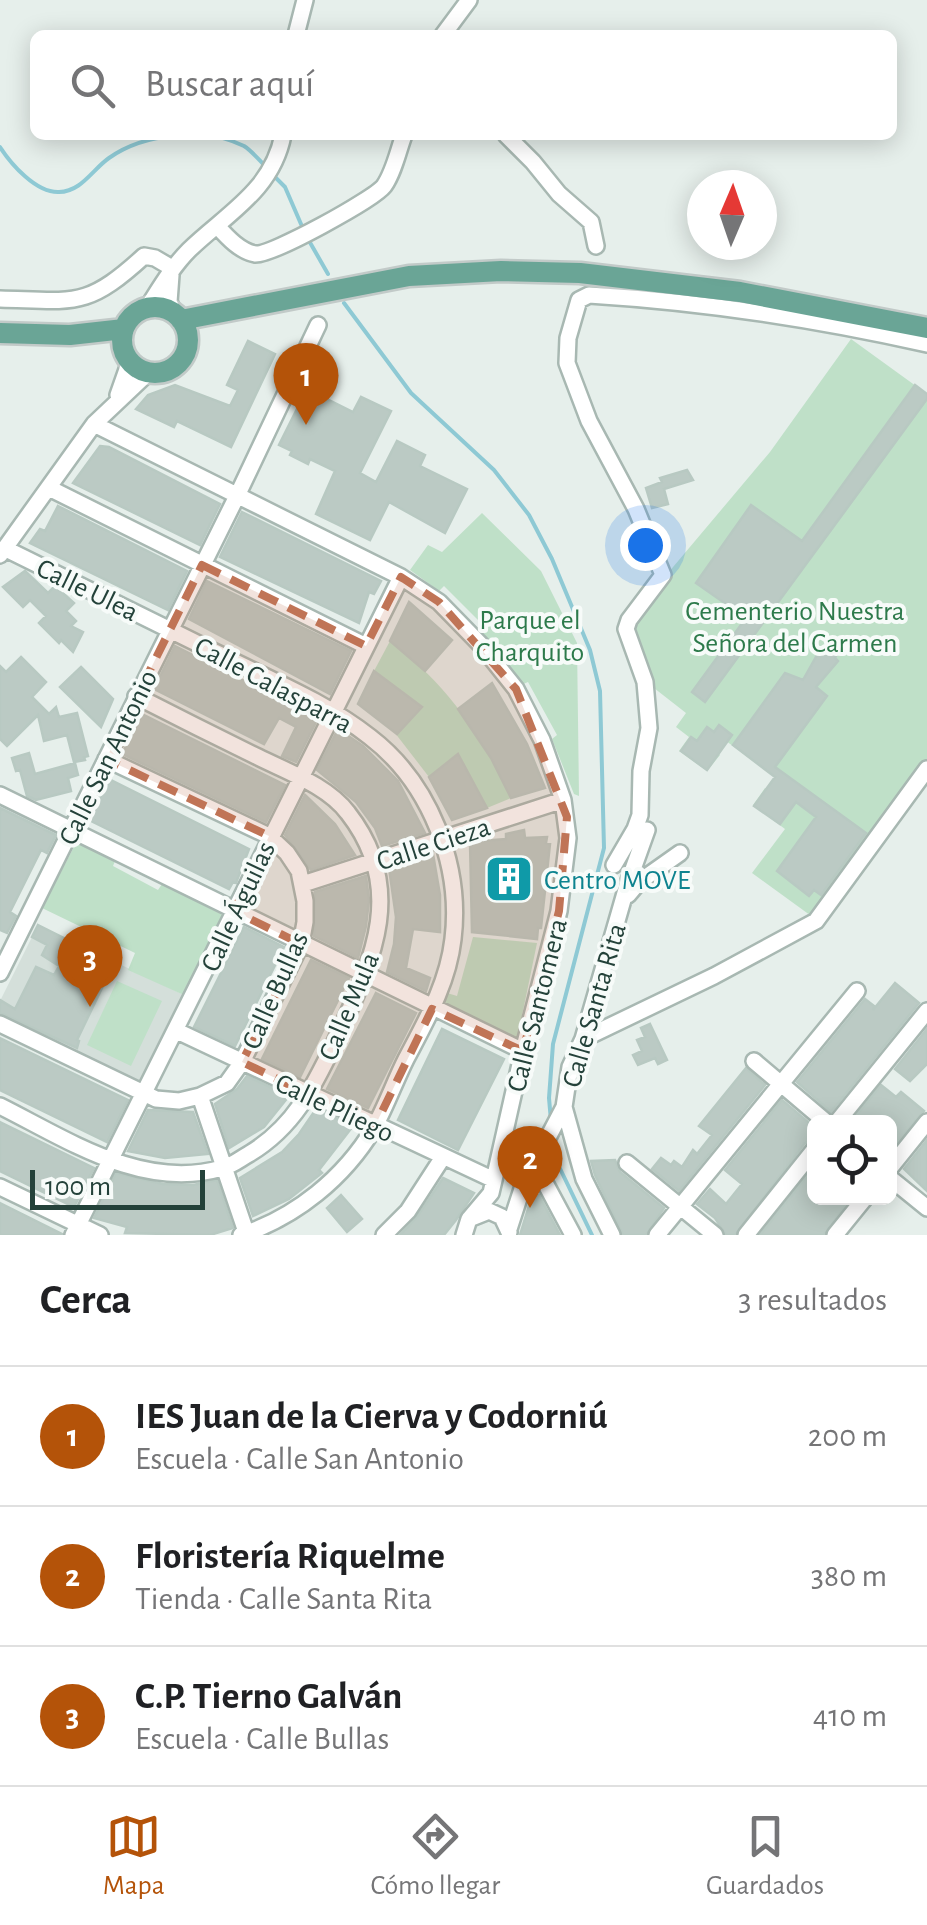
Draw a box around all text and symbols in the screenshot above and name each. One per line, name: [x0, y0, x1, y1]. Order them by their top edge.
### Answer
search box: [30, 30, 897, 140]
icon: search: [65, 58, 120, 113]
text: Buscar aquí: [145, 66, 314, 104]
north arrow: [687, 170, 777, 260]
pin: 1: [274, 342, 338, 425]
your location: [620, 520, 671, 571]
street label: Calle Ulea: [32, 554, 142, 627]
park label: Cementerio Nuestra Señora del Carmen: [685, 598, 905, 658]
park label: Parque el Charquito: [476, 607, 584, 667]
street label: Calle Calasparra: [190, 633, 357, 739]
street label: Calle San Antonio: [54, 666, 163, 850]
street label: Calle Cieza: [373, 813, 494, 876]
street label: Calle Águilas: [194, 836, 281, 976]
building icon: Centro MOVE: [483, 853, 535, 905]
place label: Centro MOVE: [544, 867, 690, 895]
street label: Calle Santomera: [503, 916, 573, 1095]
street label: Calle Santa Rita: [558, 920, 632, 1091]
pin: 3: [58, 924, 122, 1007]
street label: Calle Bullas: [238, 928, 314, 1054]
street label: Calle Mula: [315, 949, 385, 1065]
street label: Calle Pliego: [271, 1069, 398, 1148]
map controls: [807, 1115, 897, 1205]
button: locate: [807, 1115, 897, 1205]
pin: 2: [498, 1126, 562, 1208]
scale bar: [30, 1165, 205, 1210]
text: 100 m: [45, 1173, 111, 1201]
text: Cerca: [40, 1279, 131, 1321]
text: 3 resultados: [738, 1284, 887, 1316]
text: IES Juan de la Cierva y Codorniú: [135, 1398, 608, 1436]
text: 1: [67, 1420, 78, 1452]
text: 200 m: [808, 1420, 887, 1452]
text: Escuela · Calle San Antonio: [135, 1443, 464, 1475]
text: Floristería Riquelme: [135, 1538, 445, 1576]
text: 2: [65, 1560, 80, 1592]
text: 380 m: [811, 1560, 887, 1592]
text: Tienda · Calle Santa Rita: [135, 1583, 432, 1615]
text: C.P. Tierno Galván: [135, 1678, 402, 1716]
text: 3: [66, 1700, 79, 1732]
text: 410 m: [813, 1700, 887, 1732]
text: Escuela · Calle Bullas: [135, 1723, 389, 1755]
tab: Mapa: [103, 1809, 165, 1903]
tab: Cómo llegar: [371, 1809, 500, 1903]
tab: Guardados: [706, 1809, 824, 1903]

